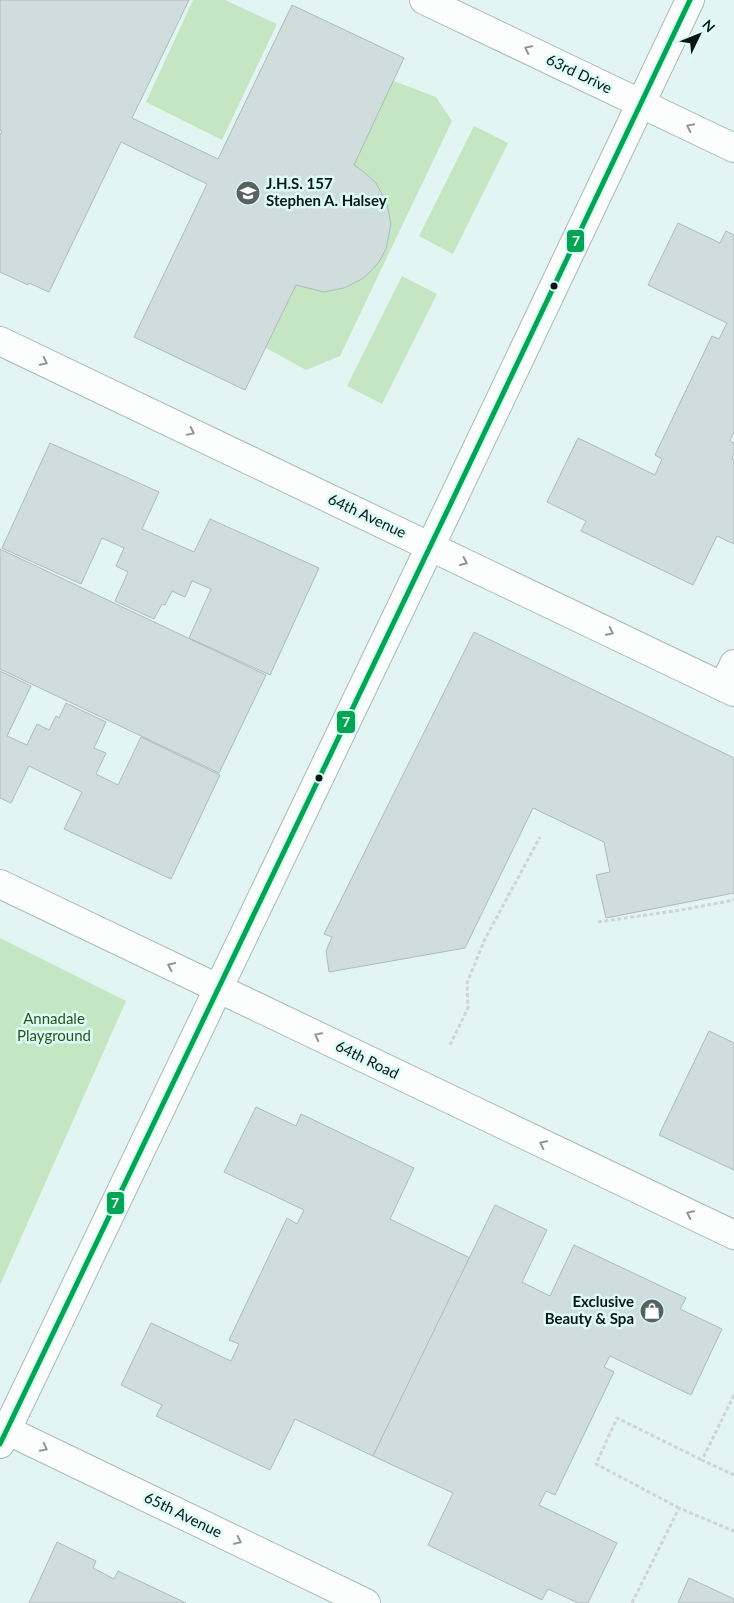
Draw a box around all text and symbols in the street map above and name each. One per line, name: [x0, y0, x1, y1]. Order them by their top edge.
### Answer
north arrow: [674, 10, 724, 60]
text: N: [699, 16, 719, 36]
one-way arrow: [524, 45, 533, 55]
street label: 63rd Drive: [544, 50, 615, 97]
one-way arrow: [686, 123, 695, 133]
place label: J.H.S. 157 Stephen A. Halsey: [266, 174, 387, 209]
school or university icon: J.H.S. 157 Stephen A. Halsey: [235, 180, 261, 206]
line badge: 7: [566, 229, 585, 253]
text: 7: [572, 232, 580, 249]
unlabelled marker: [549, 281, 559, 291]
one-way arrow: [39, 356, 48, 366]
one-way arrow: [185, 426, 194, 436]
street label: 64th Avenue: [325, 489, 409, 541]
one-way arrow: [459, 556, 468, 566]
one-way arrow: [605, 626, 614, 637]
line badge: 7: [336, 710, 356, 734]
text: 7: [342, 713, 350, 730]
unlabelled marker: [314, 773, 324, 783]
one-way arrow: [168, 962, 177, 972]
park label: Annadale Playground: [17, 1009, 91, 1044]
one-way arrow: [314, 1032, 323, 1042]
street label: 64th Road: [333, 1036, 402, 1082]
one-way arrow: [540, 1140, 549, 1150]
line badge: 7: [106, 1191, 125, 1215]
text: 7: [111, 1194, 119, 1211]
one-way arrow: [686, 1210, 695, 1220]
place label: Exclusive Beauty & Spa: [545, 1292, 634, 1327]
shop icon: Exclusive Beauty & Spa: [639, 1298, 665, 1324]
one-way arrow: [39, 1442, 48, 1453]
street label: 65th Avenue: [142, 1488, 225, 1541]
one-way arrow: [233, 1535, 242, 1546]

